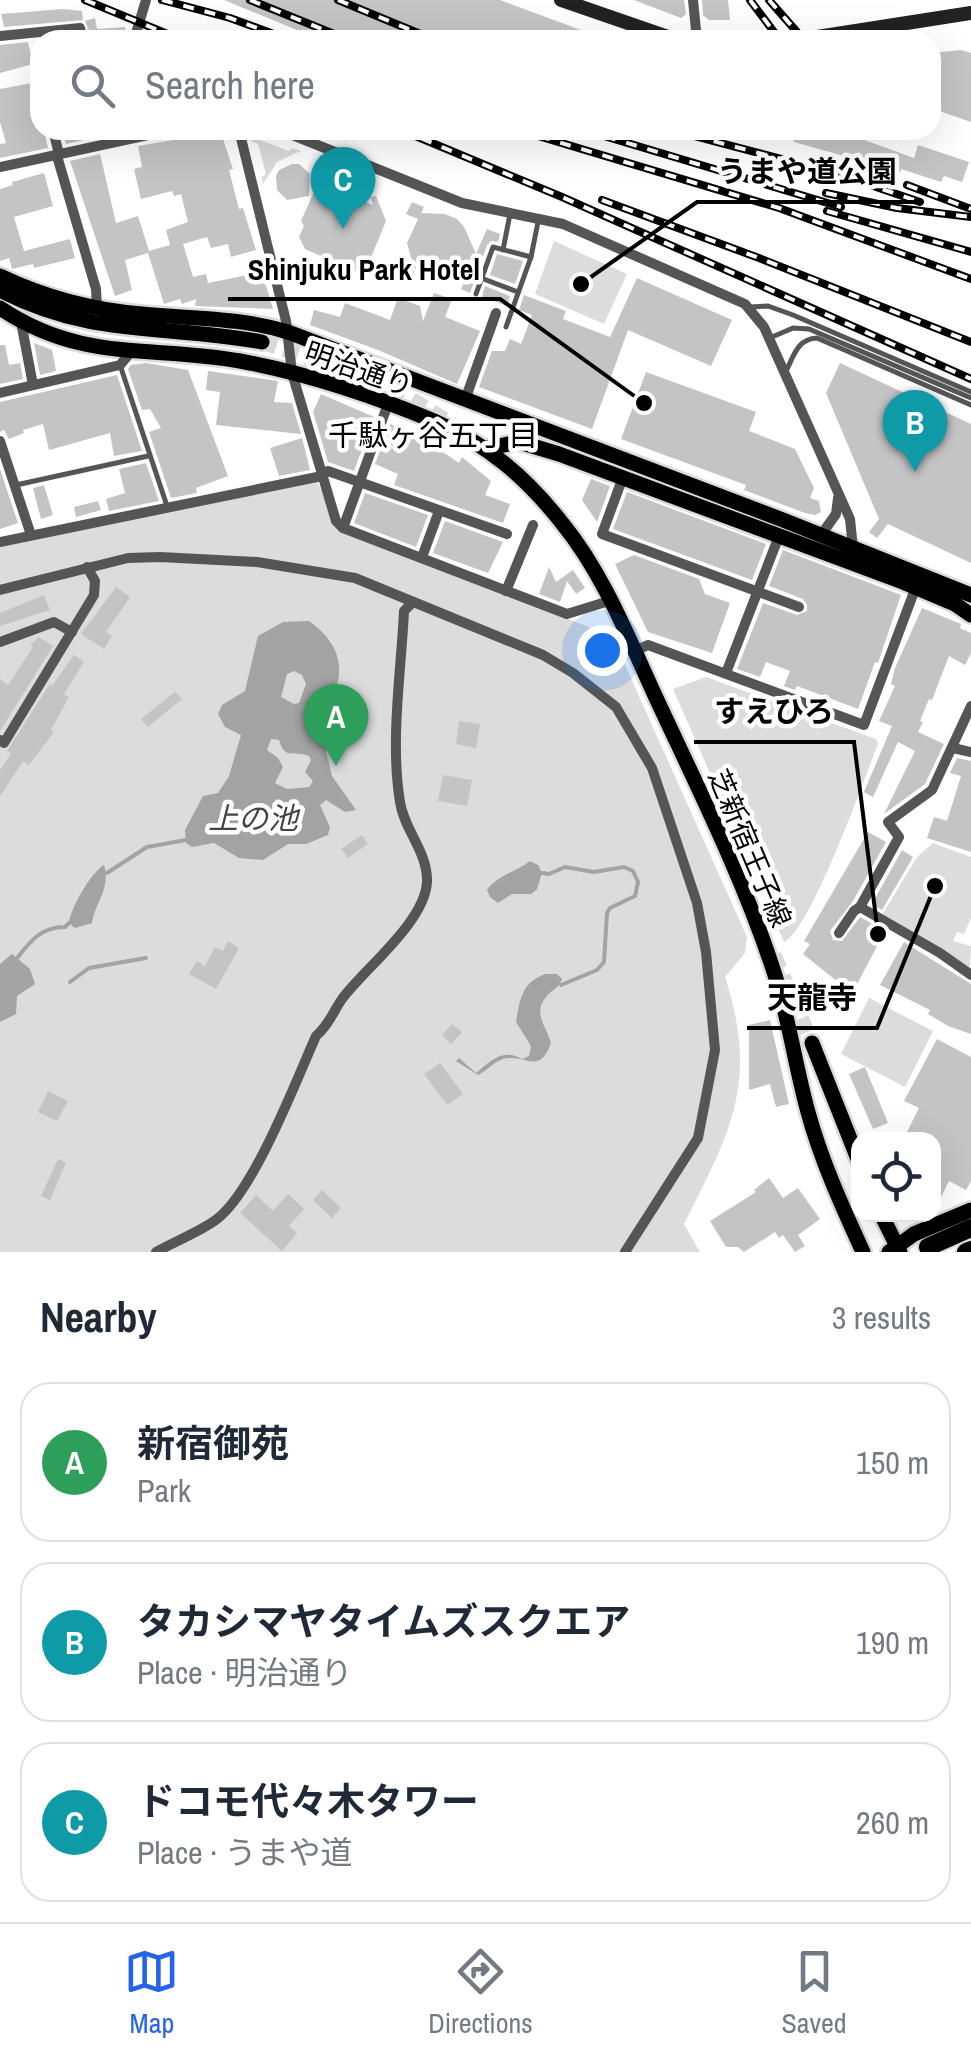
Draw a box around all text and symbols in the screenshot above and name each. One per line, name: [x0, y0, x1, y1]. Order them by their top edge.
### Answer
search box: [30, 30, 941, 140]
icon: search: [65, 58, 120, 113]
text: Search here: [145, 60, 315, 111]
callout: うまや道公園: [697, 142, 917, 202]
pin: C: [310, 146, 376, 229]
text: うまや道公園: [717, 151, 897, 191]
callout: Shinjuku Park Hotel: [228, 239, 500, 299]
text: Shinjuku Park Hotel: [248, 249, 480, 289]
street label: 明治通り: [300, 333, 418, 405]
pin: B: [882, 390, 948, 472]
district label: 千駄ヶ谷五丁目: [328, 415, 538, 455]
your location: [577, 625, 628, 676]
callout: すえひろ: [694, 682, 854, 742]
pin: A: [304, 684, 368, 766]
text: すえひろ: [714, 691, 834, 731]
street label: 芝新宿王子線: [700, 763, 800, 933]
water label: 上の池: [208, 798, 301, 838]
callout: 天龍寺: [747, 968, 877, 1028]
text: 天龍寺: [767, 977, 857, 1017]
map controls: [851, 1132, 941, 1222]
button: locate: [851, 1132, 941, 1222]
text: Nearby: [40, 1289, 157, 1345]
text: 3 results: [832, 1296, 931, 1339]
text: 新宿御苑: [137, 1418, 289, 1469]
text: A: [65, 1441, 84, 1484]
text: 150 m: [856, 1441, 929, 1484]
text: Park: [137, 1469, 191, 1512]
text: タカシマヤタイムズスクエア: [137, 1596, 630, 1647]
text: B: [65, 1621, 84, 1664]
text: 190 m: [856, 1621, 929, 1664]
text: Place · 明治通り: [137, 1651, 353, 1694]
text: ドコモ代々木タワー: [137, 1776, 479, 1827]
text: C: [65, 1801, 84, 1844]
text: 260 m: [856, 1801, 929, 1844]
text: Place · うまや道: [137, 1831, 353, 1874]
tab: Map: [124, 1944, 179, 2042]
tab: Directions: [428, 1944, 533, 2042]
tab: Saved: [782, 1944, 847, 2042]

